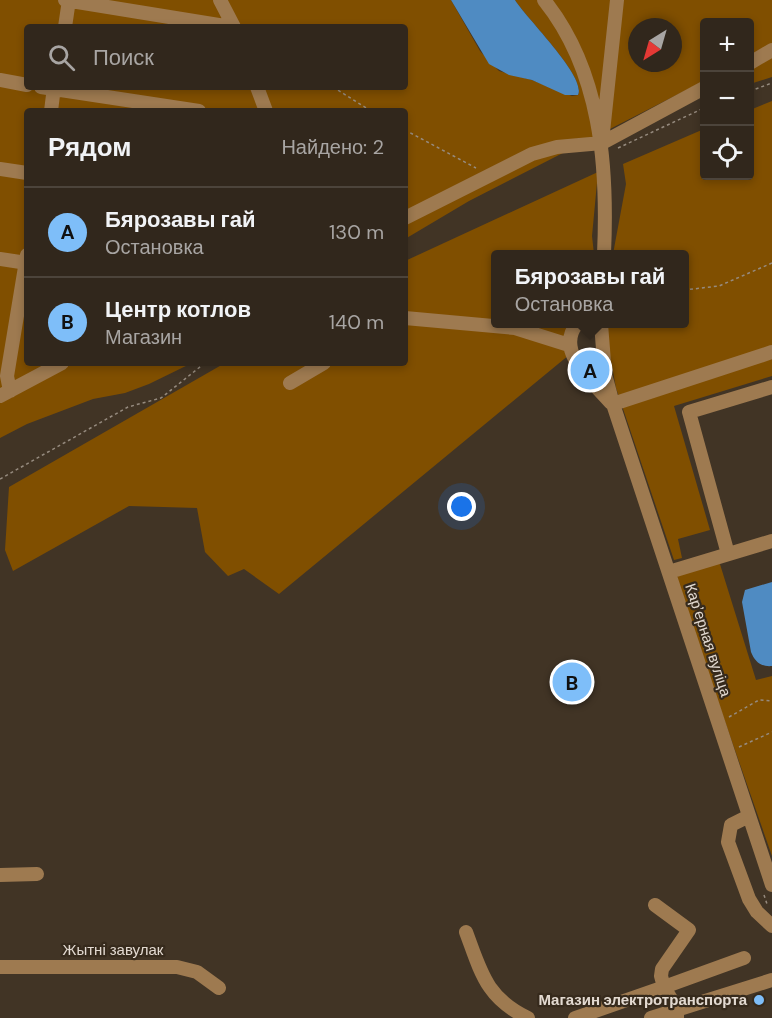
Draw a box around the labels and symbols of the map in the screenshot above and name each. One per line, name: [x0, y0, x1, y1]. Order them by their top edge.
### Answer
north arrow: [628, 18, 682, 72]
pin: A: [570, 348, 610, 392]
your location: [447, 492, 476, 521]
street label: Карʼерная вуліца: [680, 581, 736, 700]
pin: B: [552, 660, 592, 704]
street label: Жытні завулак: [63, 940, 164, 960]
place label: Магазин электротранспорта: [538, 990, 748, 1010]
marker: Магазин электротранспорта: [752, 993, 766, 1007]

